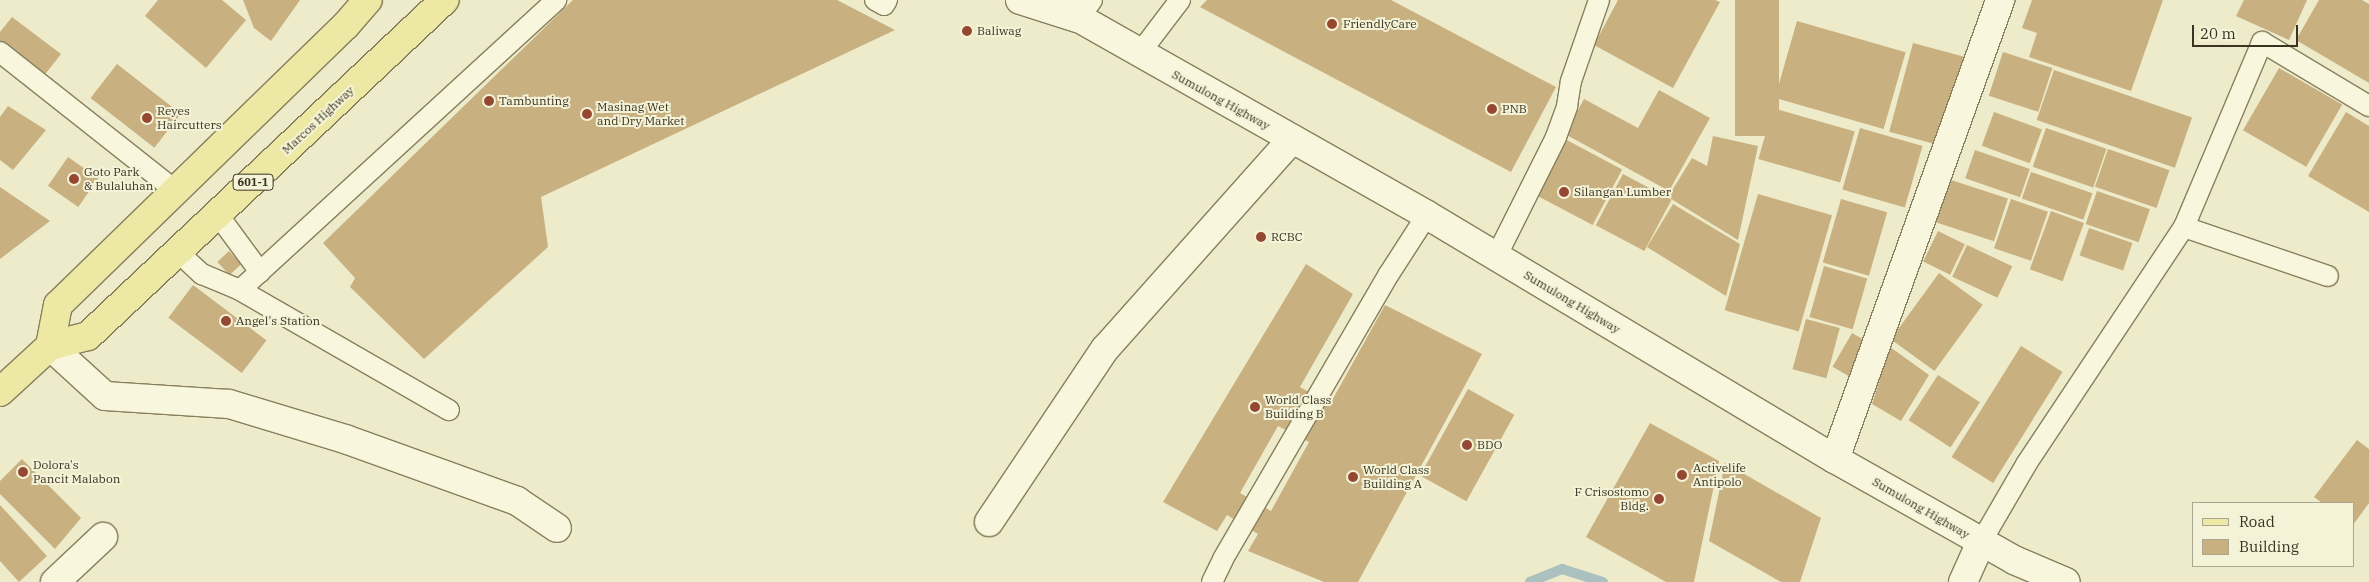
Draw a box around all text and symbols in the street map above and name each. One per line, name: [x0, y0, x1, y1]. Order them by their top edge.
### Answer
scale bar: [2194, 15, 2300, 47]
marker: FriendlyCare: [1325, 17, 1339, 31]
place label: FriendlyCare: [1343, 17, 1417, 31]
place label: Baliwag: [977, 24, 1021, 38]
text: 20 m: [2200, 24, 2236, 43]
marker: Baliwag: [961, 25, 973, 37]
street label: Sumulong Highway: [1169, 67, 1273, 133]
street label: Marcos Highway: [279, 83, 357, 157]
place label: Tambunting: [499, 94, 569, 108]
marker: Tambunting: [483, 95, 495, 107]
place label: Masinag Wet and Dry Market: [597, 100, 684, 128]
place label: PNB: [1502, 102, 1527, 116]
marker: PNB: [1486, 103, 1498, 115]
place label: Reyes Haircutters: [157, 104, 222, 132]
marker: Masinag Wet and Dry Market: [581, 108, 593, 120]
marker: Reyes Haircutters: [141, 112, 153, 124]
place label: Goto Park & Bulaluhan: [84, 165, 154, 193]
marker: Goto Park & Bulaluhan: [68, 173, 80, 185]
road number: 601-1: [232, 173, 274, 190]
place label: Silangan Lumber: [1574, 185, 1671, 199]
marker: Silangan Lumber: [1558, 186, 1570, 198]
place label: RCBC: [1271, 230, 1303, 244]
marker: RCBC: [1255, 231, 1267, 243]
street label: Sumulong Highway: [1521, 268, 1623, 336]
place label: Angel's Station: [236, 314, 320, 328]
marker: Angel's Station: [220, 315, 232, 327]
place label: World Class Building B: [1265, 393, 1331, 421]
marker: World Class Building B: [1249, 401, 1261, 413]
place label: BDO: [1477, 438, 1502, 452]
marker: BDO: [1461, 439, 1473, 451]
place label: Dolora's Pancit Malabon: [33, 458, 120, 486]
place label: Activelife Antipolo: [1693, 461, 1746, 489]
place label: World Class Building A: [1363, 463, 1429, 491]
marker: Dolora's Pancit Malabon: [17, 466, 29, 478]
marker: Activelife Antipolo: [1675, 468, 1689, 482]
marker: World Class Building A: [1347, 471, 1359, 483]
street label: Sumulong Highway: [1870, 474, 1972, 542]
place label: F Crisostomo Bldg.: [1574, 485, 1649, 513]
marker: F Crisostomo Bldg.: [1653, 493, 1665, 505]
legend: [2192, 502, 2354, 567]
text: Road: [2239, 512, 2275, 531]
text: Building: [2239, 537, 2299, 556]

